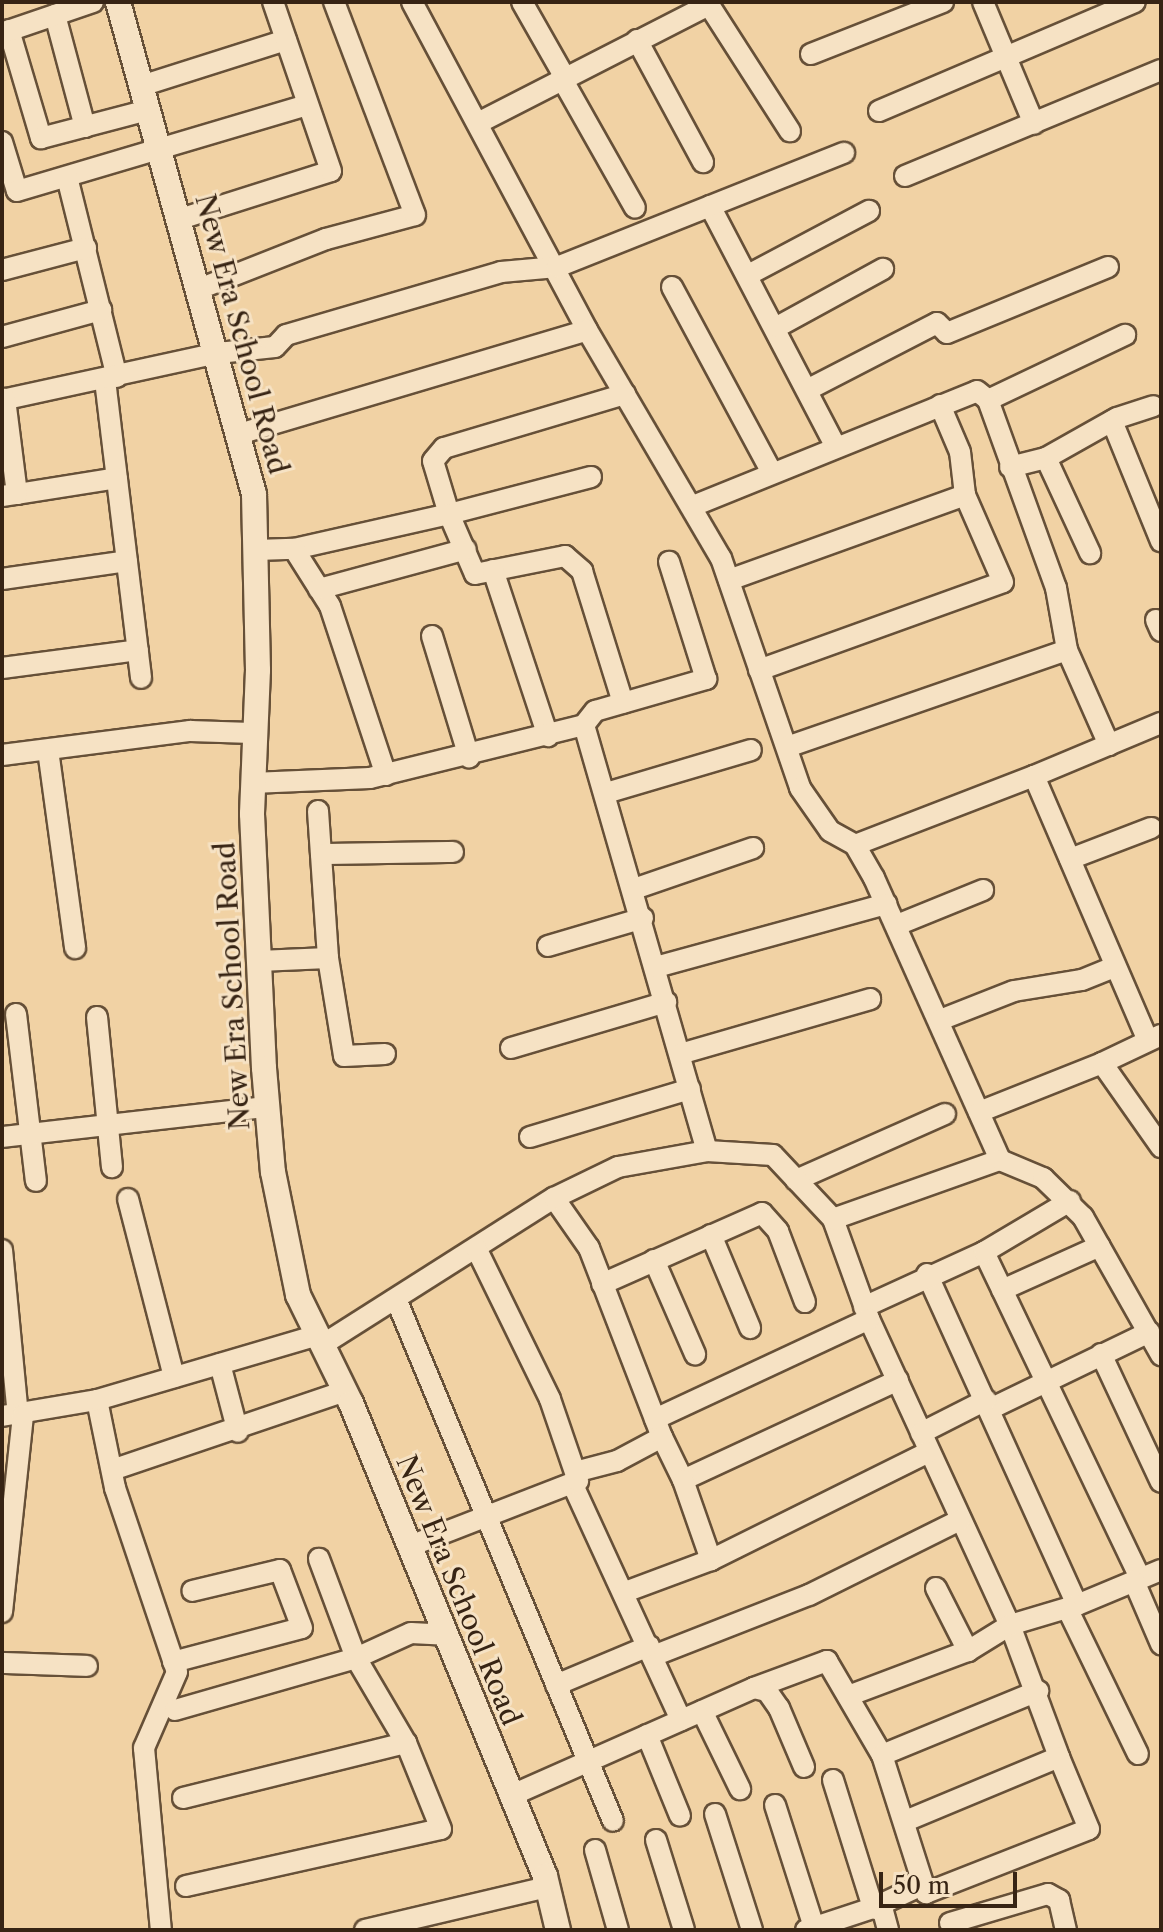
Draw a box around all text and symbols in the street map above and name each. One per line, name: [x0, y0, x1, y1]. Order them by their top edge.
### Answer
street label: New Era School Road: [188, 190, 296, 478]
street label: New Era School Road: [208, 840, 256, 1132]
street label: New Era School Road: [389, 1449, 529, 1731]
scale bar: [883, 1856, 1021, 1906]
text: 50 m: [893, 1871, 950, 1900]

